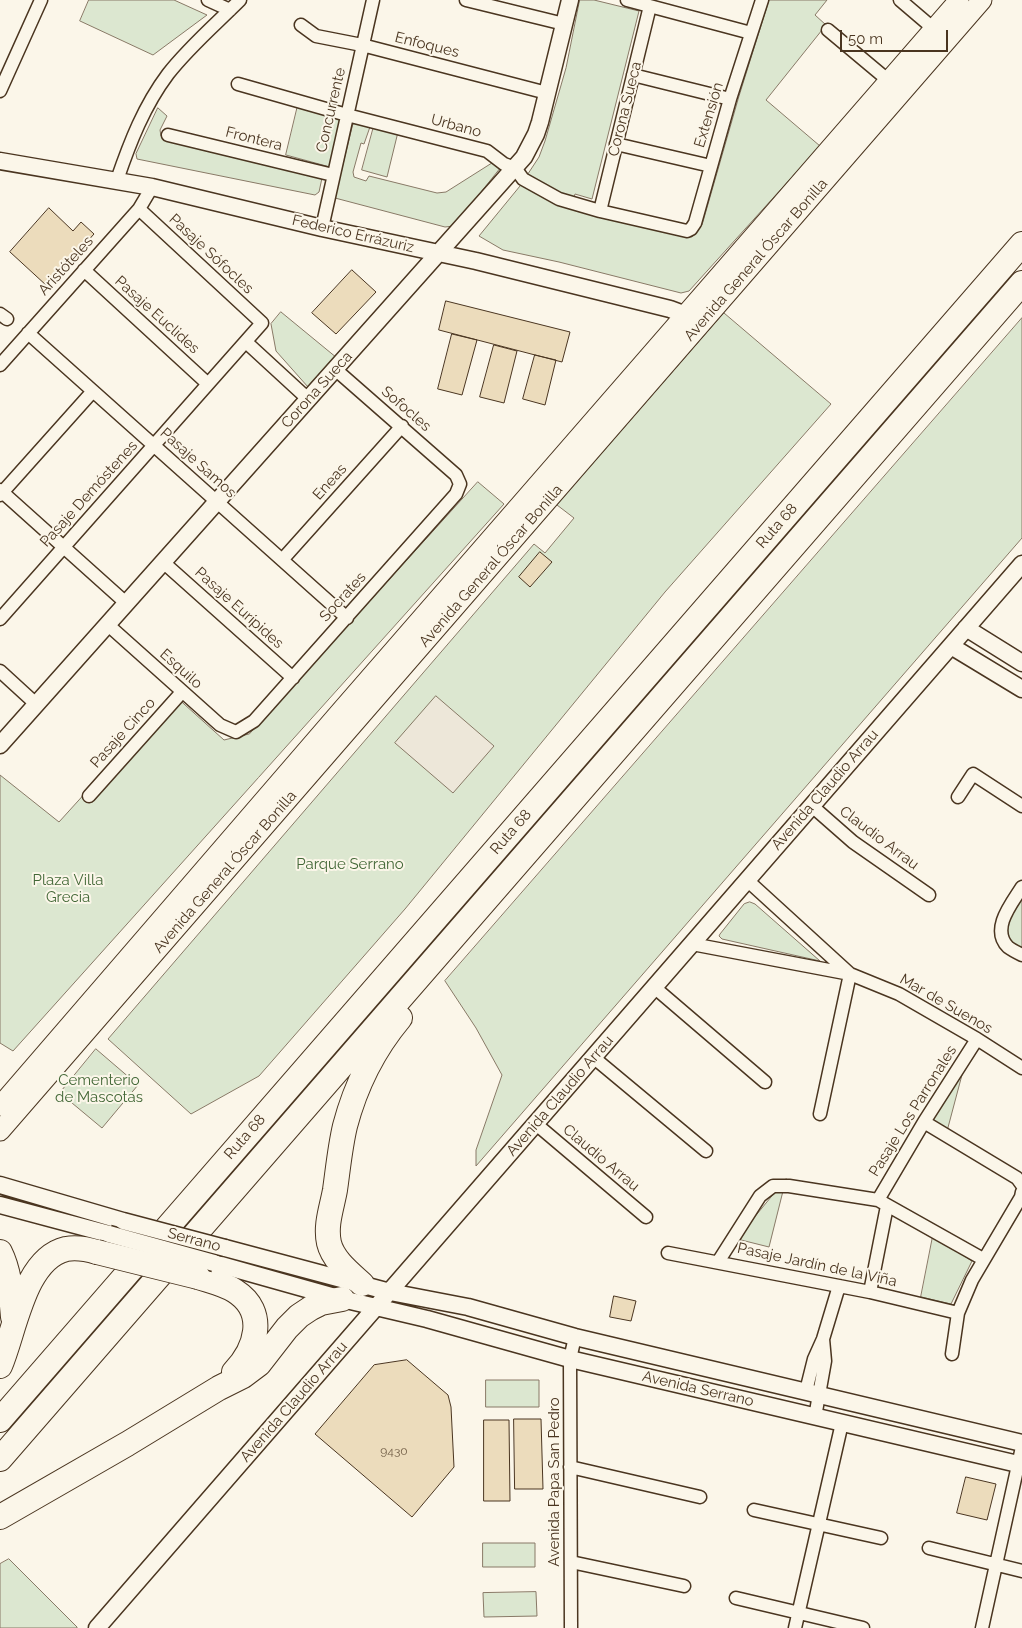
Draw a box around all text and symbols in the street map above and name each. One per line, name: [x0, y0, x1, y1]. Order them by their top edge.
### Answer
scale bar: [842, 20, 950, 52]
street label: Enfoques: [393, 28, 461, 62]
text: 50 m: [848, 30, 883, 48]
street label: Corona Sueca: [605, 60, 645, 158]
street label: Concurrente: [312, 66, 350, 154]
street label: Extensión: [691, 80, 727, 150]
street label: Urbano: [429, 111, 483, 141]
street label: Frontera: [224, 123, 284, 155]
street label: Avenida General Óscar Bonilla: [681, 175, 831, 345]
street label: Pasaje Sófocles: [165, 210, 257, 298]
street label: Federico Errázuriz: [290, 211, 416, 257]
street label: Aristóteles: [35, 233, 97, 299]
street label: Pasaje Euclides: [111, 272, 203, 358]
street label: Corona Sueca: [278, 348, 356, 432]
street label: Sofocles: [377, 383, 435, 435]
street label: Pasaje Samos: [156, 424, 240, 502]
street label: Pasaje Demóstenes: [37, 437, 141, 551]
street label: Eneas: [309, 460, 351, 504]
street label: Avenida General Óscar Bonilla: [416, 481, 566, 651]
street label: Ruta 68: [753, 500, 801, 552]
street label: Pasaje Eurípides: [191, 563, 287, 653]
street label: Socrates: [316, 568, 370, 626]
street label: Esquilo: [156, 645, 206, 693]
street label: Pasaje Cinco: [87, 694, 159, 772]
street label: Avenida Claudio Arrau: [768, 726, 882, 854]
street label: Avenida General Óscar Bonilla: [150, 787, 300, 957]
street label: Claudio Arrau: [836, 802, 922, 874]
street label: Ruta 68: [487, 806, 535, 858]
park label: Parque Serrano: [296, 855, 404, 873]
park label: Plaza Villa Grecia: [33, 871, 103, 906]
street label: Mar de Suenos: [896, 970, 996, 1038]
street label: Avenida Claudio Arrau: [503, 1032, 617, 1160]
street label: Pasaje Los Parronales: [865, 1042, 961, 1180]
park label: Cementerio de Mascotas: [55, 1071, 143, 1106]
street label: Ruta 68: [221, 1111, 269, 1163]
street label: Claudio Arrau: [559, 1121, 643, 1195]
street label: Serrano: [165, 1224, 223, 1256]
street label: Pasaje Jardín de la Viña: [736, 1239, 898, 1291]
street label: Avenida Claudio Arrau: [237, 1338, 351, 1466]
street label: Avenida Serrano: [641, 1367, 755, 1411]
street label: Avenida Papa San Pedro: [545, 1397, 563, 1567]
house number: 9430: [380, 1444, 408, 1458]

